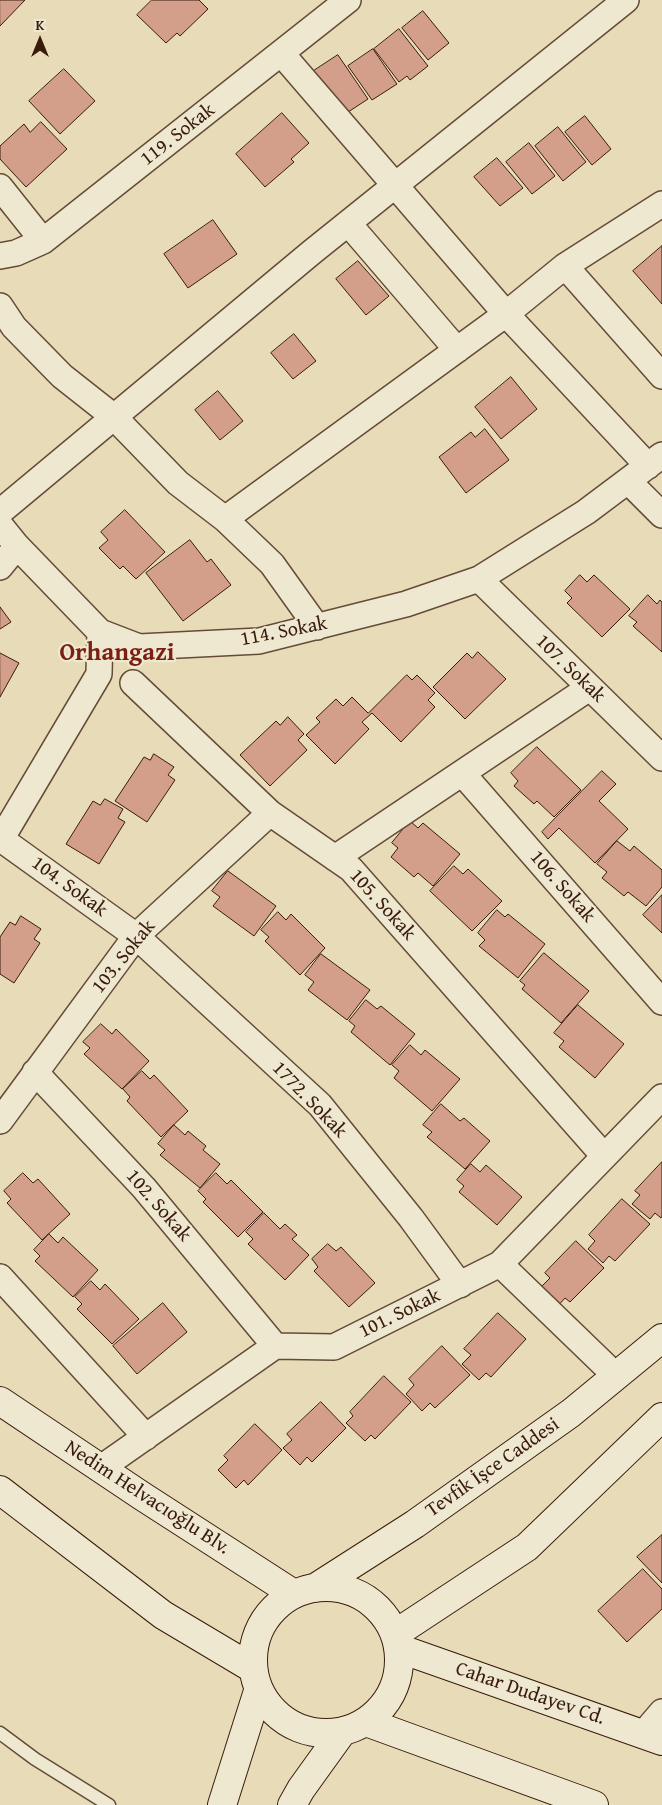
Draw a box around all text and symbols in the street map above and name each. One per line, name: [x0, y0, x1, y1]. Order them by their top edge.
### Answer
north arrow: [15, 15, 65, 65]
text: K: [36, 15, 44, 35]
street label: 119. Sokak: [136, 98, 220, 172]
street label: 114. Sokak: [239, 612, 329, 652]
street label: 107. Sokak: [530, 630, 610, 708]
district label: Orhangazi: [59, 639, 175, 669]
street label: 106. Sokak: [524, 846, 600, 928]
street label: 104. Sokak: [26, 851, 112, 923]
street label: 105. Sokak: [344, 864, 420, 946]
street label: 103. Sokak: [87, 915, 161, 999]
street label: 1772. Sokak: [266, 1057, 352, 1143]
street label: 102. Sokak: [120, 1165, 196, 1247]
street label: 101. Sokak: [355, 1284, 445, 1344]
street label: Tevfik İşce Caddesi: [422, 1413, 564, 1523]
street label: Nedim Helvacıoğlu Blv.: [60, 1436, 234, 1560]
street label: Cahar Dudayev Cd.: [452, 1657, 608, 1731]

